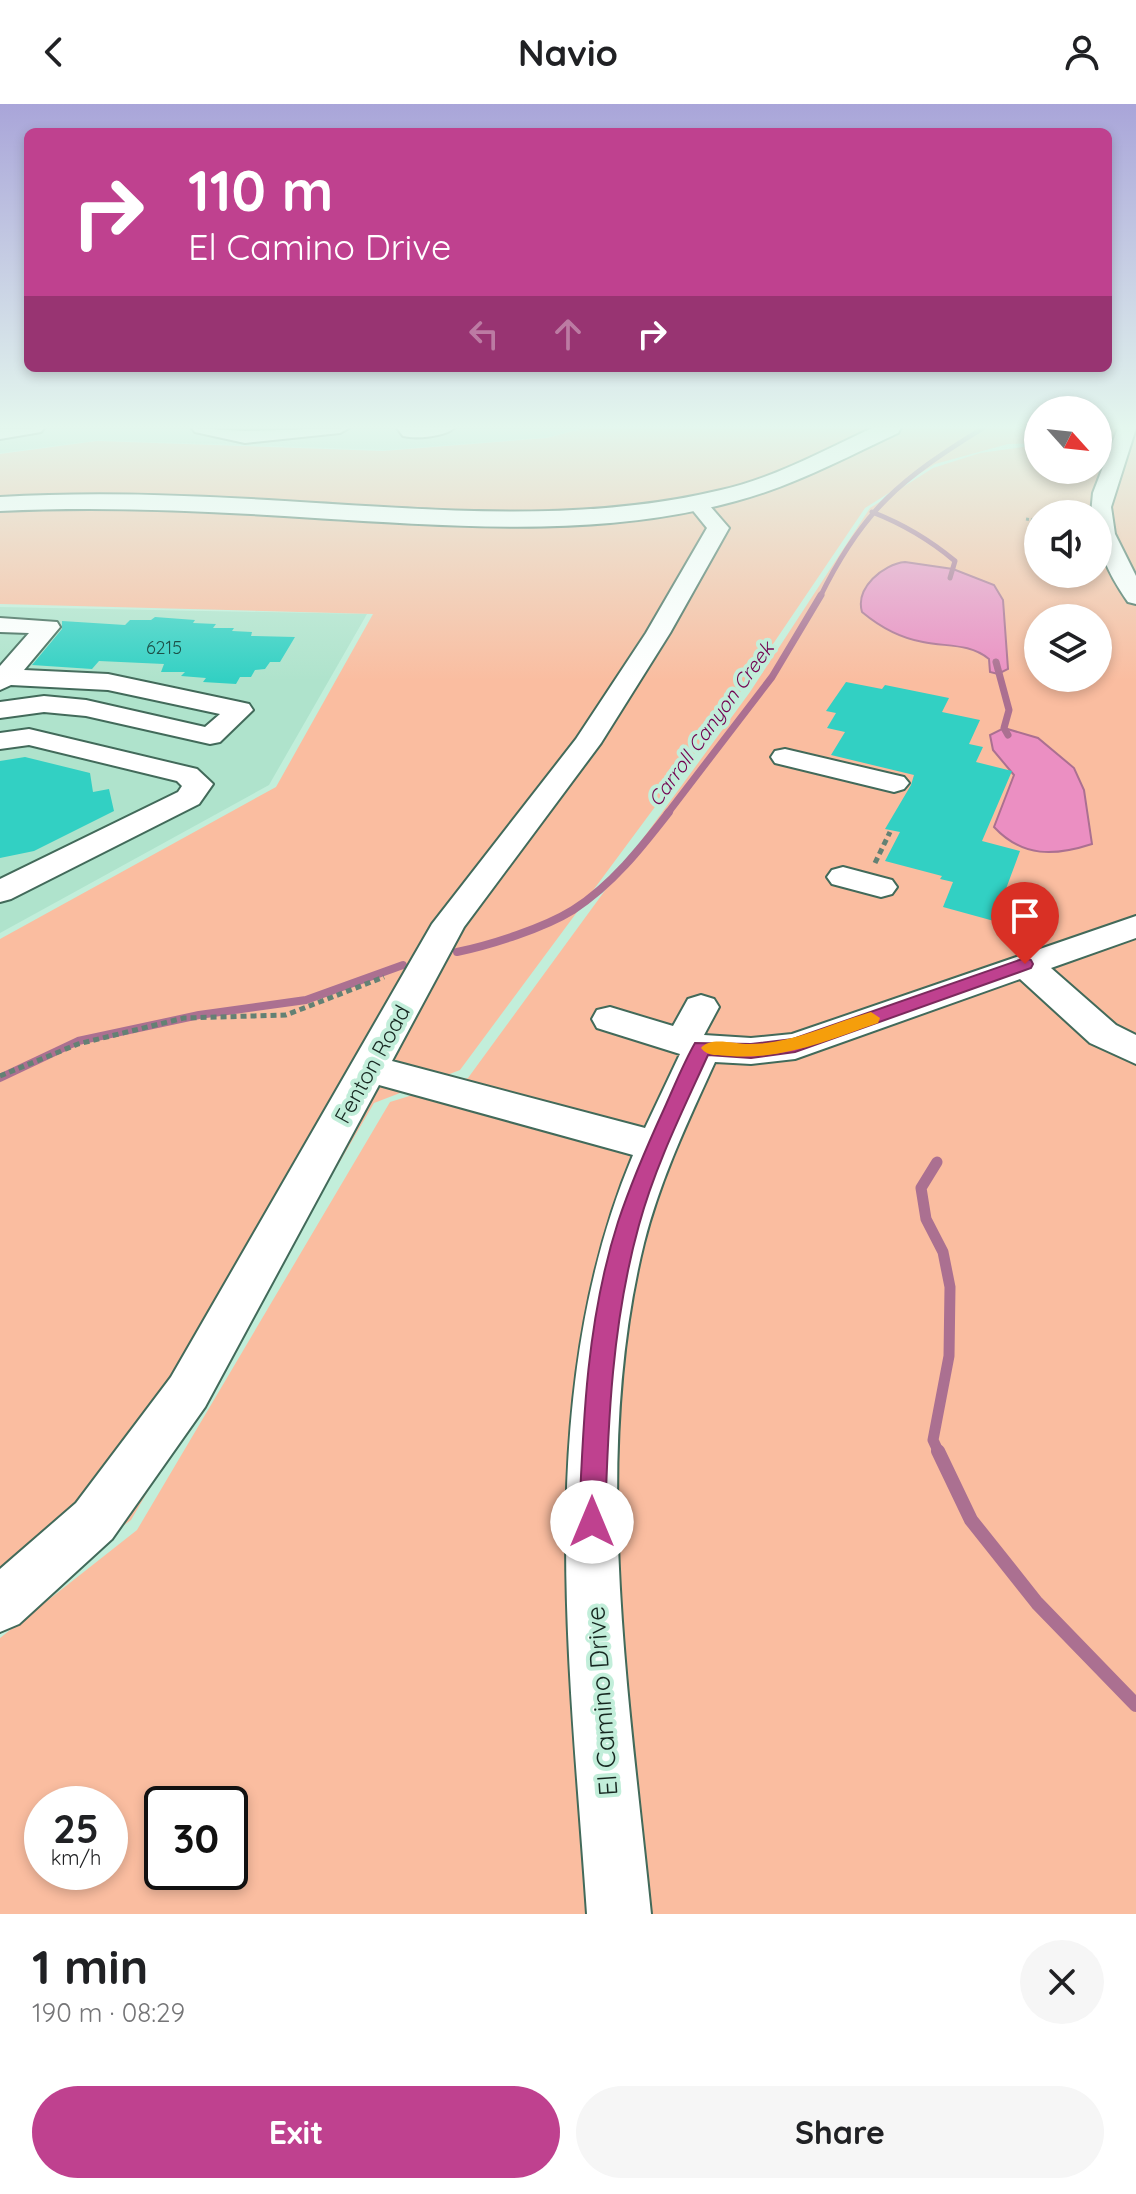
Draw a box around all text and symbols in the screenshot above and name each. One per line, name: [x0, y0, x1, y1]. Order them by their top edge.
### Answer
icon: back: [32, 30, 76, 74]
text: Navio: [518, 30, 618, 75]
icon: person: [1060, 30, 1104, 74]
text: 110 m: [188, 155, 333, 225]
icon: right: [56, 160, 160, 264]
text: El Camino Drive: [188, 224, 451, 269]
icon: left: [462, 312, 506, 356]
icon: ahead: [546, 312, 590, 356]
icon: right: [630, 312, 674, 356]
north arrow: [1024, 396, 1112, 484]
map controls: [1024, 396, 1112, 692]
button: sound: [1024, 500, 1112, 588]
button: layers: [1024, 604, 1112, 692]
water label: Carroll Canyon Creek: [642, 635, 780, 811]
house number: 6215: [146, 636, 182, 659]
pin: [991, 882, 1059, 964]
icon: arrive: [1003, 894, 1047, 938]
street label: Fenton Road: [328, 1000, 416, 1128]
position arrow: [550, 1480, 634, 1564]
street label: El Camino Drive: [578, 1605, 625, 1797]
speed limit sign: 30: [144, 1786, 248, 1890]
text: 25: [53, 1803, 99, 1853]
text: km/h: [51, 1845, 101, 1870]
text: 1 min: [32, 1936, 148, 1996]
button: close: [1020, 1940, 1104, 2024]
text: 190 m · 08:29: [32, 1996, 185, 2029]
button: Exit: [32, 2086, 560, 2178]
button: Share: [576, 2086, 1104, 2178]

